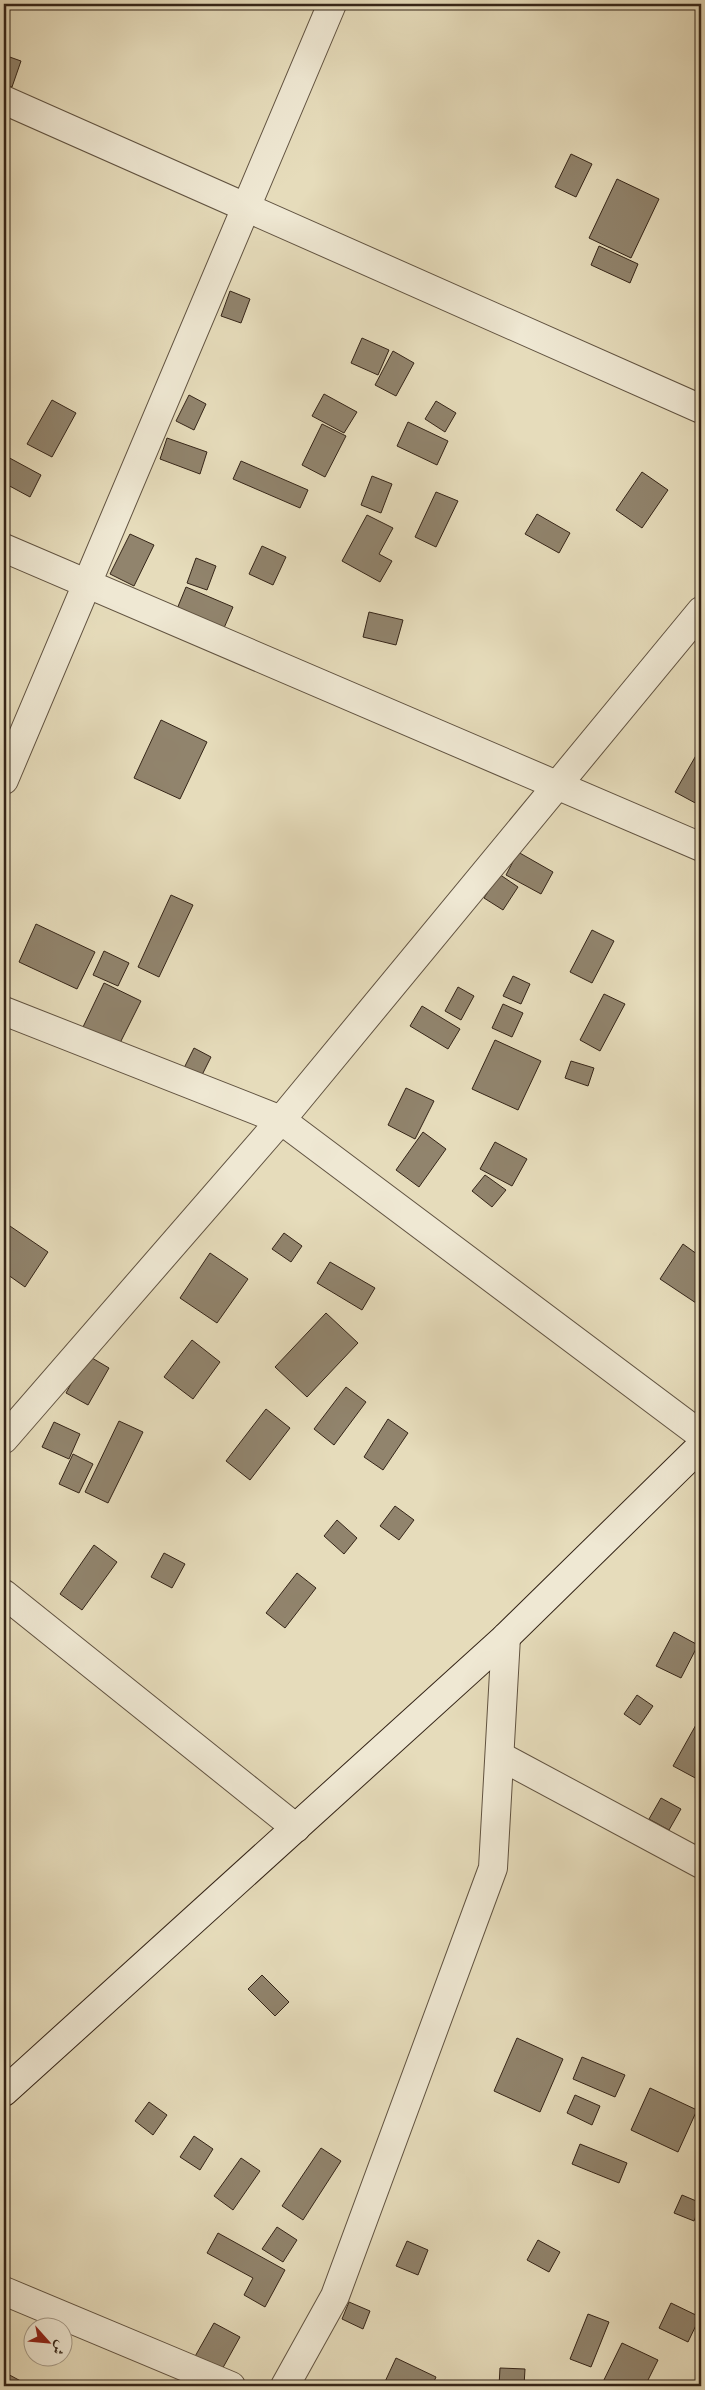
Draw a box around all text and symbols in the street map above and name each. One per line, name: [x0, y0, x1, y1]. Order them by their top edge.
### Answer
north arrow: [22, 2318, 72, 2368]
text: ش: [48, 2338, 71, 2358]

